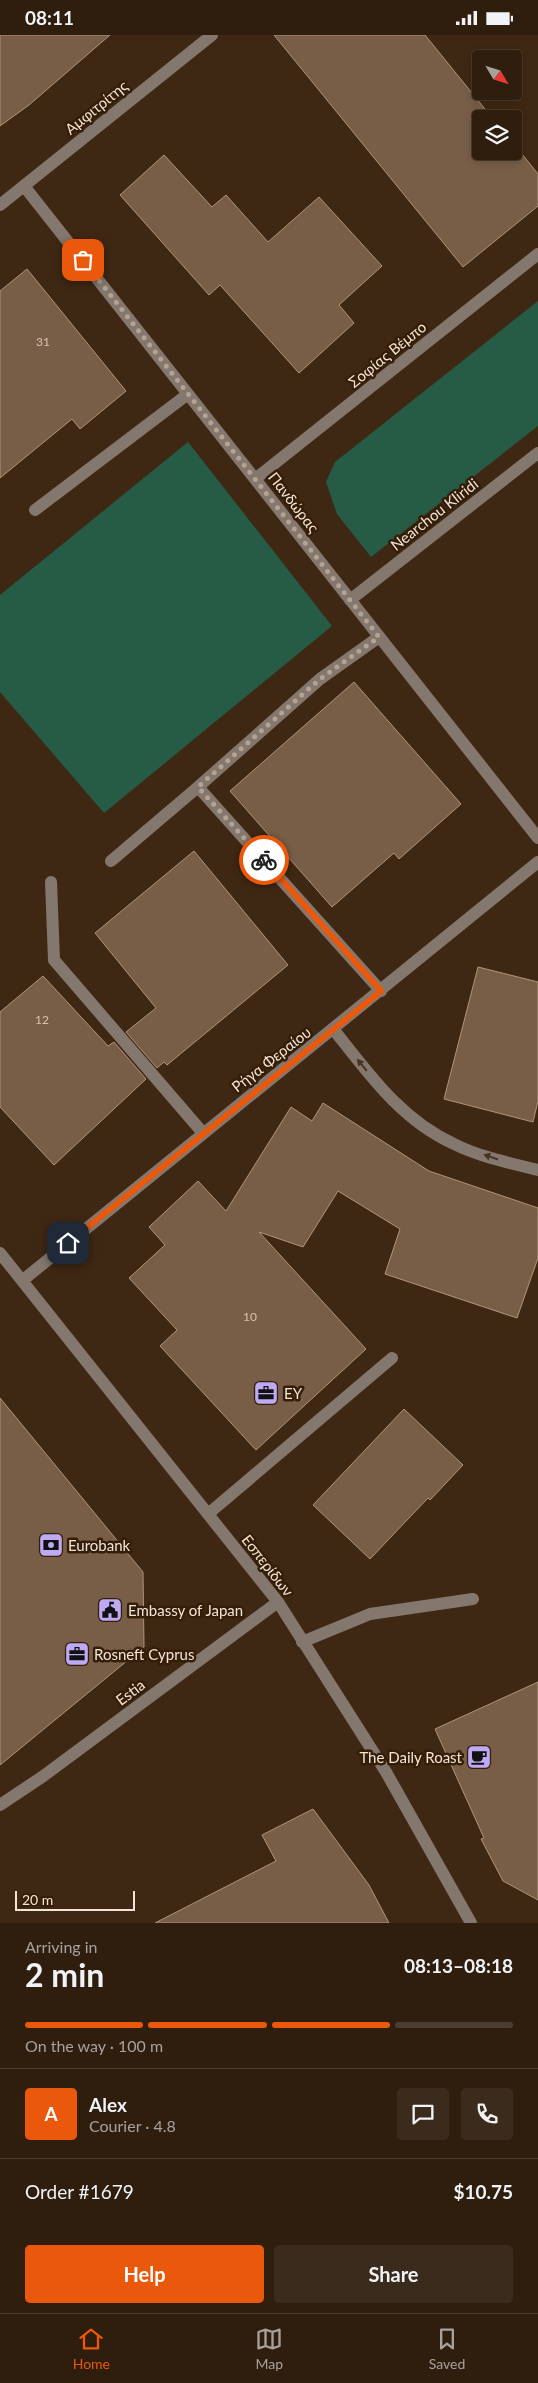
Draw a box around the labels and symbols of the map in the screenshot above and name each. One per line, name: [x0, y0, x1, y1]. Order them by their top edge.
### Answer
north arrow: [472, 50, 522, 100]
street label: Αμφιτρίτης: [61, 76, 131, 138]
pin: [62, 239, 104, 281]
street label: Σοφίας Βέμπο: [344, 317, 430, 391]
house number: 31: [36, 334, 50, 349]
street label: Πανδώρας: [265, 468, 323, 536]
street label: Nearchou Kliridi: [387, 474, 481, 554]
courier: [239, 835, 289, 885]
house number: 12: [35, 1012, 49, 1027]
street label: Ρήγα Φεραίου: [228, 1023, 314, 1095]
one-way arrow: [356, 1059, 367, 1072]
one-way arrow: [483, 1153, 498, 1161]
pin: [47, 1222, 89, 1264]
house number: 10: [243, 1309, 257, 1324]
office icon: EY: [253, 1380, 279, 1406]
place label: EY: [284, 1384, 303, 1402]
street label: Εσπερίδων: [238, 1531, 298, 1600]
bank icon: Eurobank: [38, 1532, 64, 1558]
place label: Eurobank: [68, 1536, 131, 1554]
public building icon: Embassy of Japan: [97, 1597, 123, 1623]
place label: Embassy of Japan: [128, 1601, 243, 1619]
office icon: Rosneft Cyprus: [64, 1641, 90, 1667]
place label: Rosneft Cyprus: [94, 1645, 194, 1663]
street label: Estia: [112, 1675, 148, 1709]
cafe icon: The Daily Roast: [466, 1744, 492, 1770]
place label: The Daily Roast: [359, 1748, 463, 1766]
scale bar: [15, 1888, 135, 1911]

